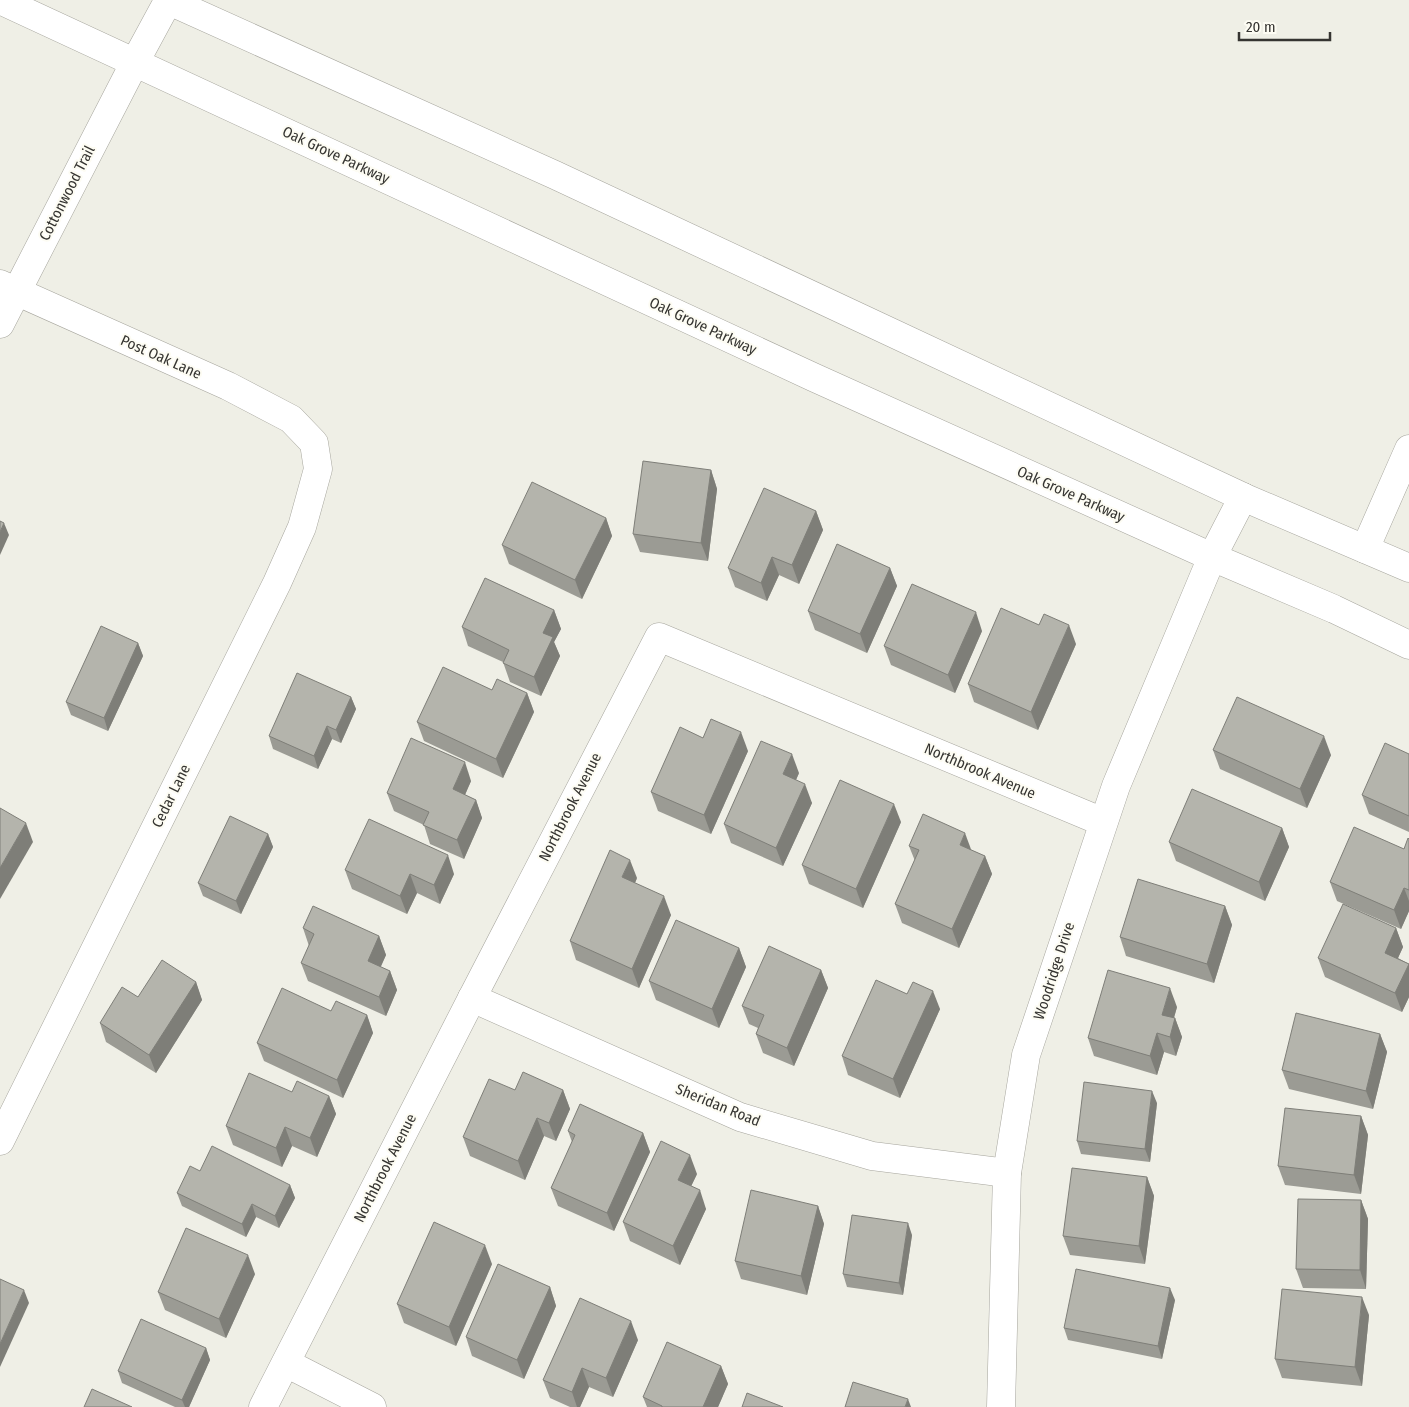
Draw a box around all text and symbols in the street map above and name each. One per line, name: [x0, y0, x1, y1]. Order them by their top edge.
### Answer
scale bar: [1239, 10, 1330, 42]
text: 20 m: [1246, 18, 1276, 36]
street label: Oak Grove Parkway: [280, 122, 393, 188]
street label: Cottonwood Trail: [35, 142, 99, 243]
street label: Oak Grove Parkway: [647, 293, 760, 359]
street label: Post Oak Lane: [118, 331, 204, 383]
street label: Oak Grove Parkway: [1014, 462, 1128, 526]
street label: Northbrook Avenue: [922, 739, 1038, 803]
street label: Northbrook Avenue: [535, 750, 605, 864]
street label: Cedar Lane: [148, 761, 194, 831]
street label: Woodridge Drive: [1030, 920, 1078, 1022]
street label: Sheridan Road: [673, 1080, 763, 1130]
street label: Northbrook Avenue: [350, 1111, 420, 1225]

